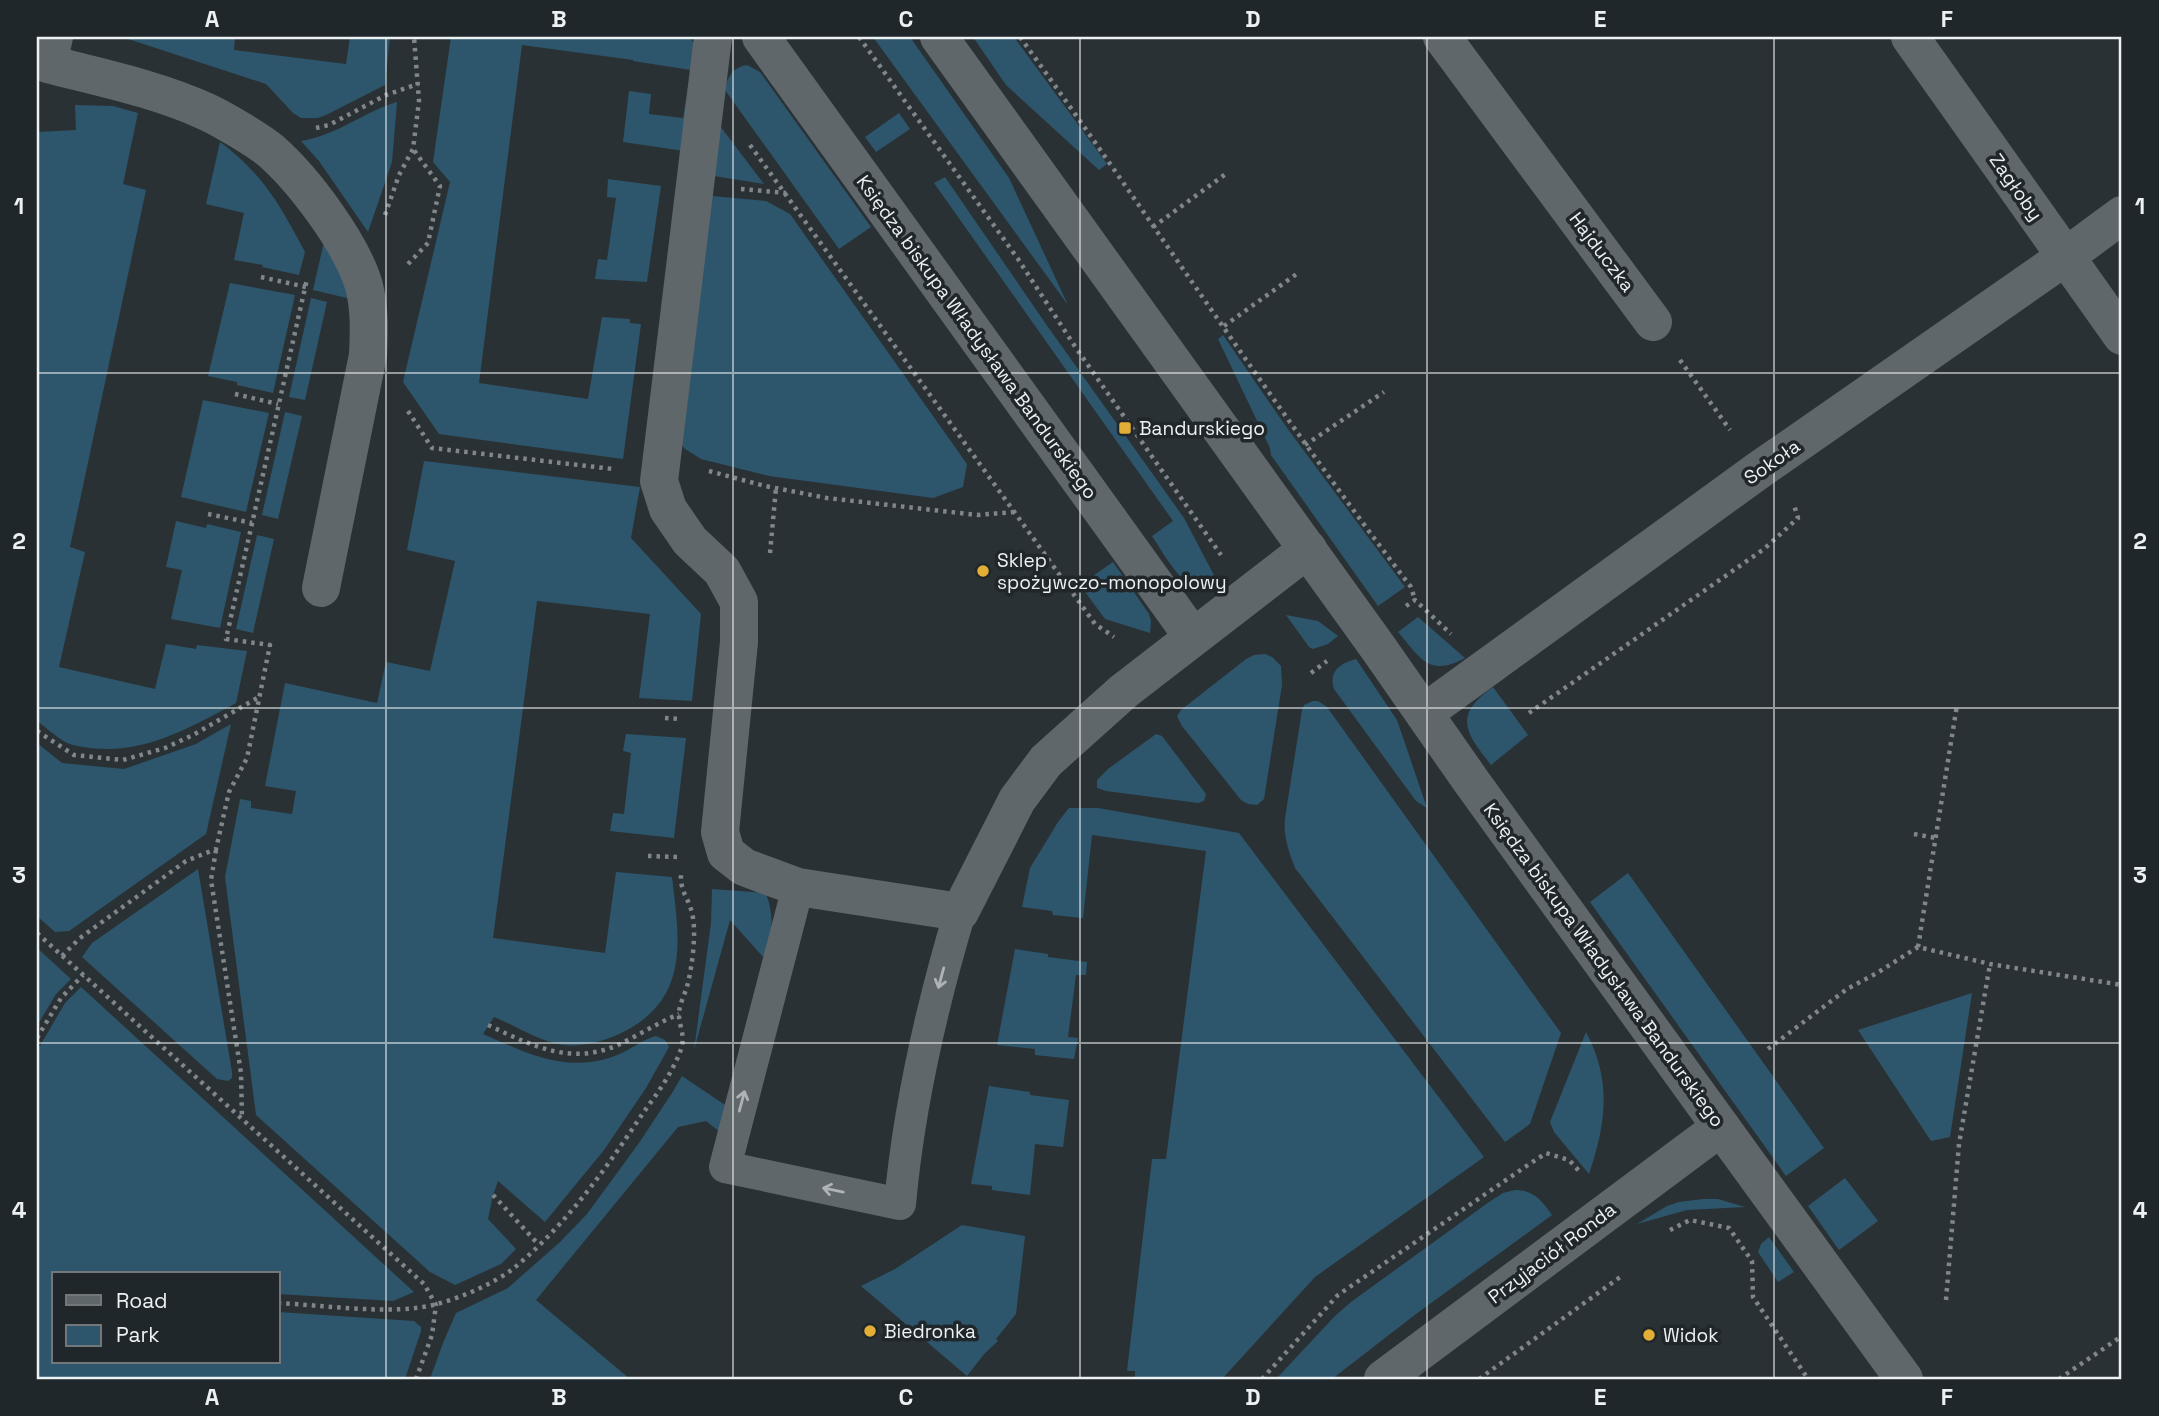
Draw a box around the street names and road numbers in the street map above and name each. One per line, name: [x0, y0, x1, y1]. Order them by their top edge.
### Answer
street label: Zagłoby: [1984, 149, 2048, 225]
street label: Księdza biskupa Władysława Bandurskiego: [851, 170, 1103, 504]
street label: Hajduczka: [1564, 207, 1640, 297]
street label: Sokoła: [1739, 434, 1805, 490]
street label: Księdza biskupa Władysława Bandurskiego: [1478, 798, 1730, 1132]
street label: Przyjaciół Ronda: [1483, 1197, 1621, 1309]

